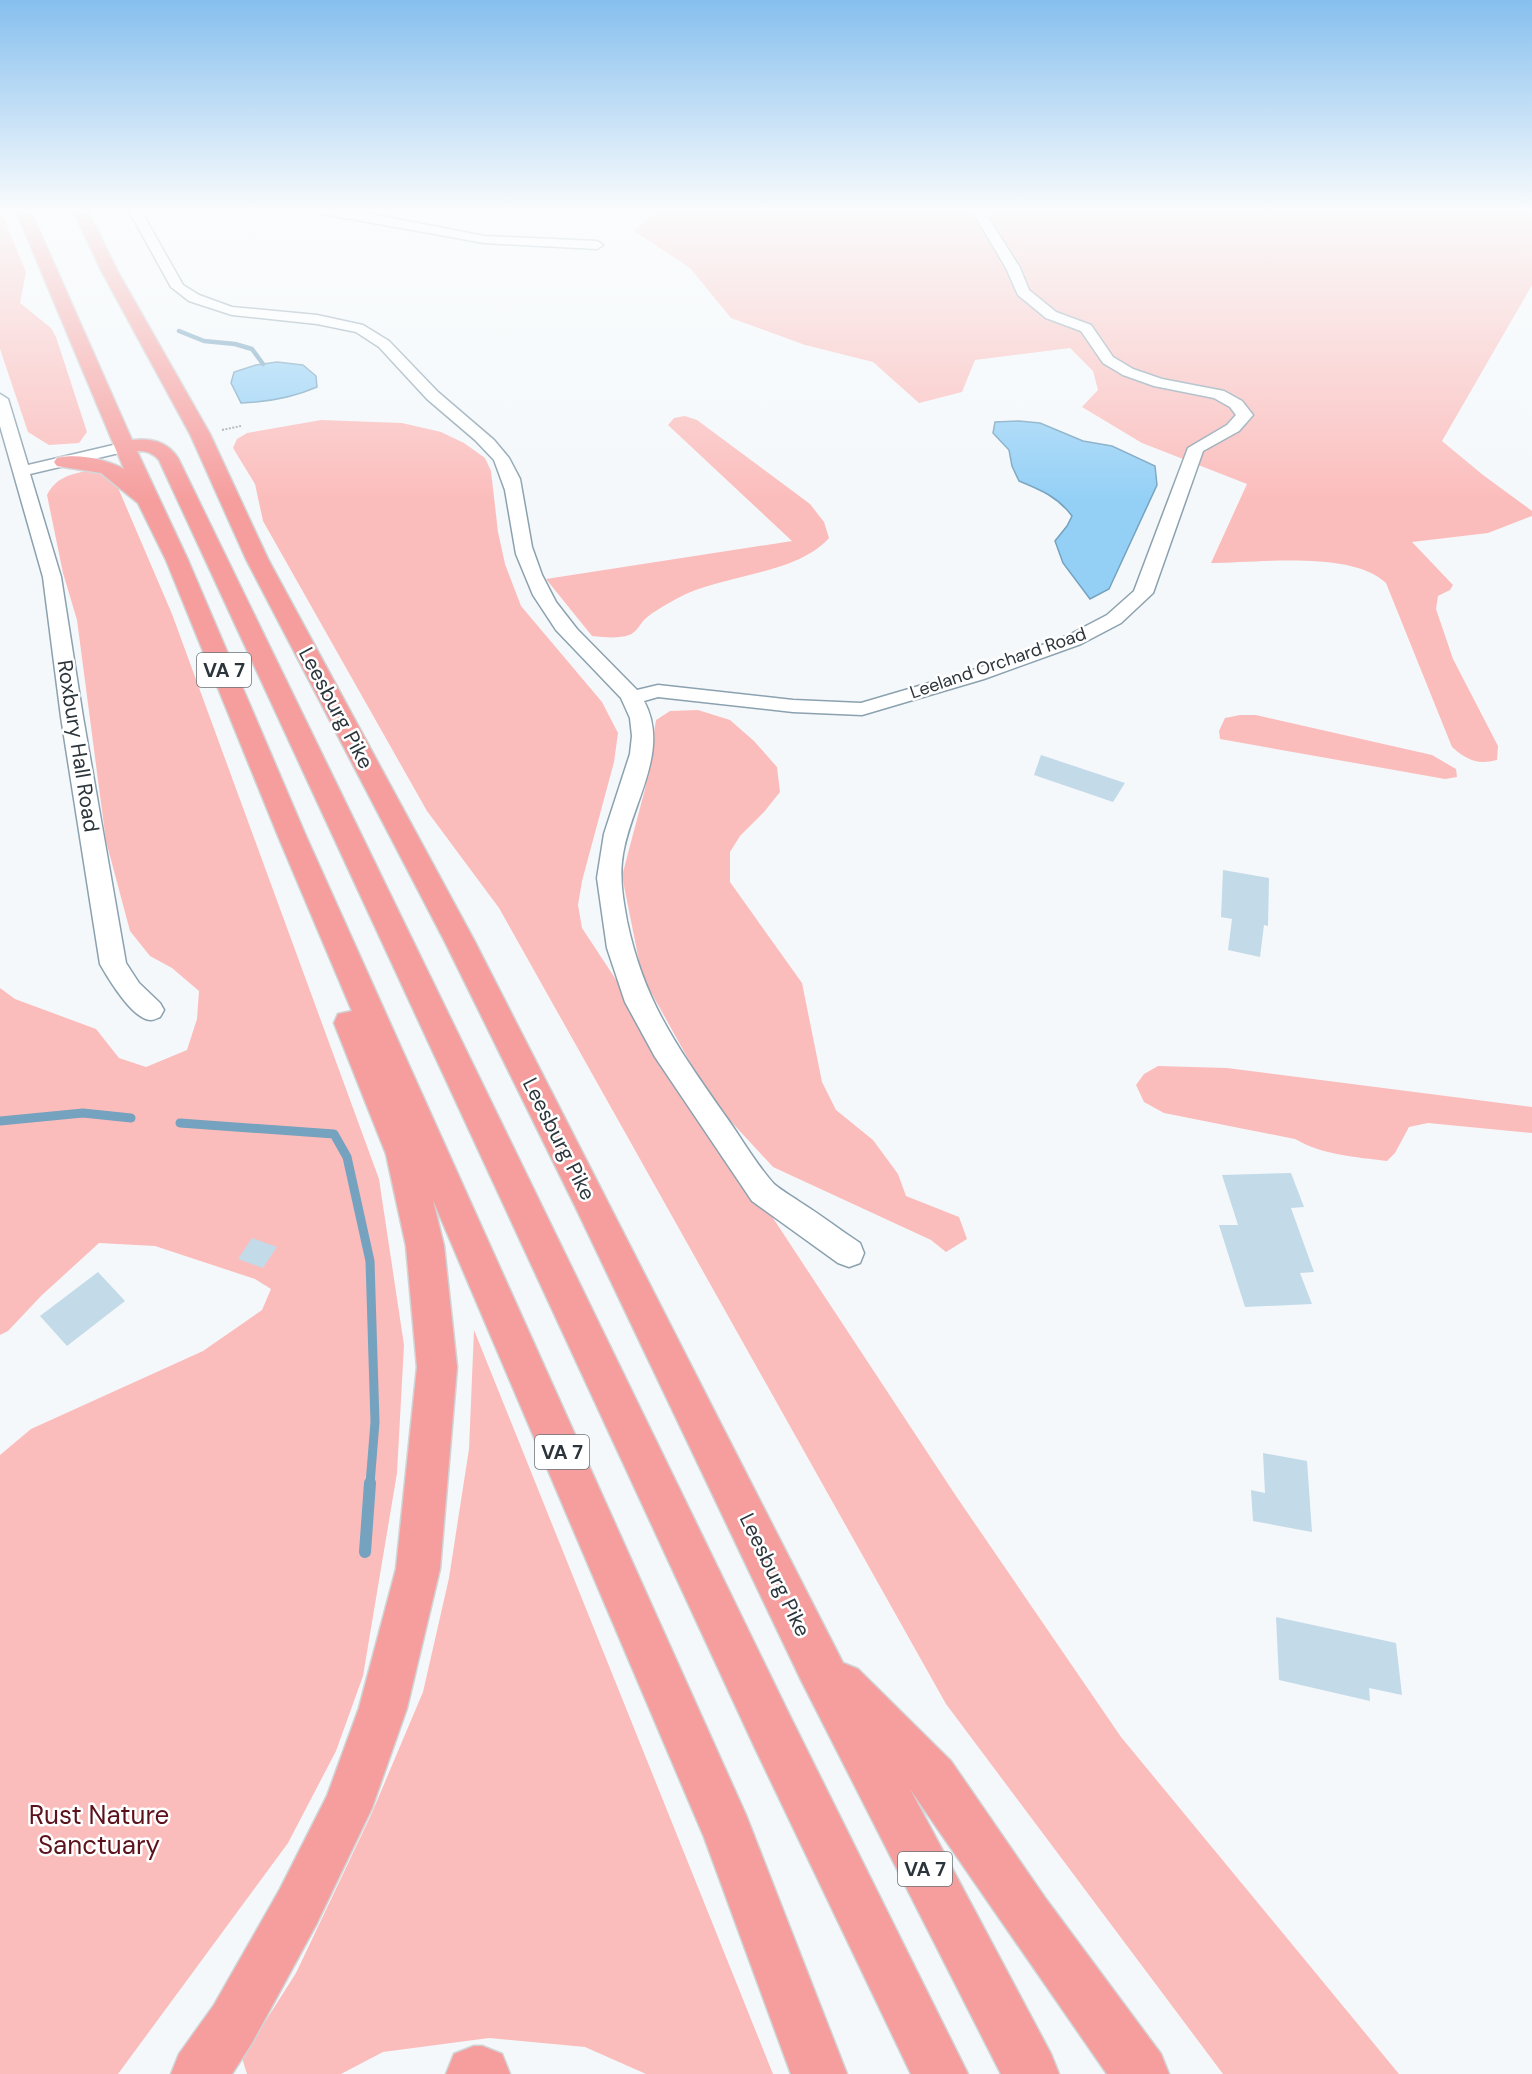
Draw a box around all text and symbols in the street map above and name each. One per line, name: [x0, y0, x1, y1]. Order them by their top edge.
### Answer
street label: Leeland Orchard Road: [907, 622, 1089, 704]
street label: Leesburg Pike: [292, 642, 380, 774]
road number: VA 7: [197, 653, 251, 687]
street label: Roxbury Hall Road: [51, 658, 105, 834]
street label: Leesburg Pike: [516, 1073, 602, 1205]
road number: VA 7: [535, 1435, 589, 1469]
street label: Leesburg Pike: [733, 1509, 817, 1641]
park label: Rust Nature Sanctuary: [29, 1798, 169, 1862]
road number: VA 7: [898, 1852, 952, 1886]

